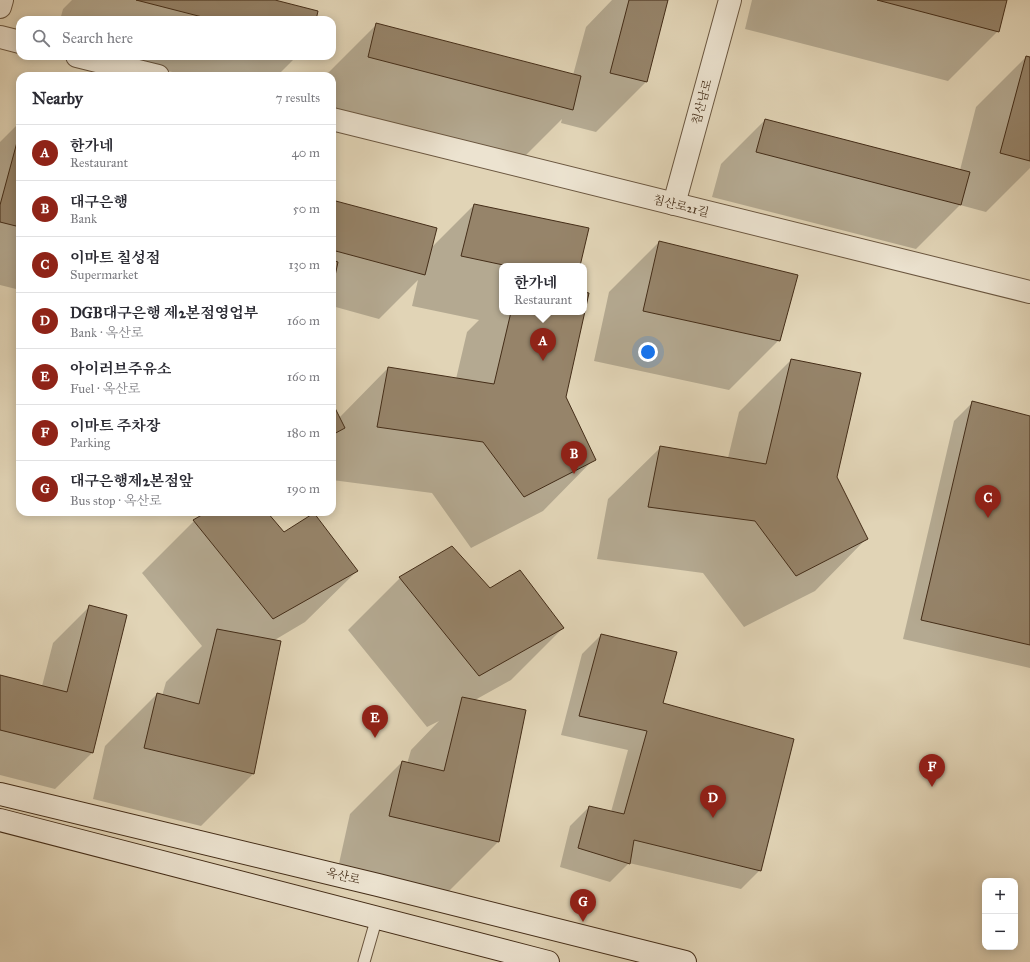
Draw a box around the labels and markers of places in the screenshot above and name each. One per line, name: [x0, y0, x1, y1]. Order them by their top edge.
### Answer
pin: A: [530, 328, 556, 361]
pin: B: [561, 441, 587, 474]
pin: C: [975, 485, 1001, 518]
pin: E: [362, 705, 388, 738]
pin: F: [919, 754, 945, 787]
pin: D: [700, 785, 726, 818]
pin: G: [570, 889, 596, 922]

